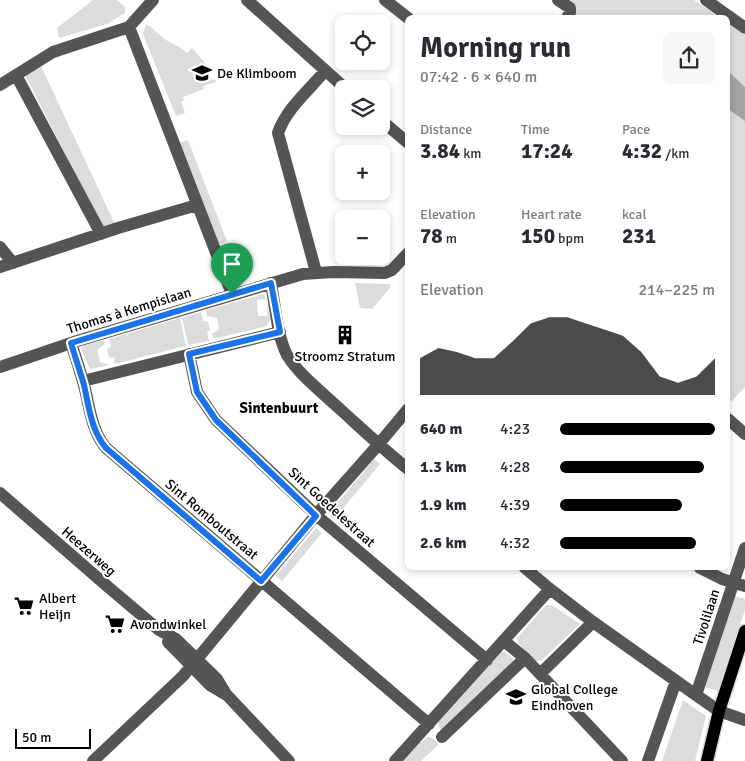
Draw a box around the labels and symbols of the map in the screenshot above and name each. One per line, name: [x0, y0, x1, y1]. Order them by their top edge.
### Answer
school or university icon: De Klimboom: [191, 62, 213, 84]
place label: De Klimboom: [217, 65, 297, 82]
pin: [211, 243, 253, 294]
street label: Thomas à Kempislaan: [65, 283, 193, 337]
building icon: Stroomz Stratum: [334, 324, 356, 346]
place label: Stroomz Stratum: [294, 348, 396, 365]
district label: Sintenbuurt: [240, 399, 319, 417]
street label: Sint Goedelestraat: [285, 464, 379, 551]
street label: Sint Romboutstraat: [162, 476, 262, 563]
street label: Heezerweg: [58, 523, 119, 580]
street label: Tivolilaan: [689, 587, 723, 647]
place label: Albert Heijn: [39, 590, 76, 623]
supermarket icon: Albert Heijn: [13, 595, 35, 617]
supermarket icon: Avondwinkel: [104, 613, 126, 635]
place label: Avondwinkel: [130, 616, 206, 633]
place label: Global College Eindhoven: [531, 681, 618, 714]
school or university icon: Global College Eindhoven: [505, 686, 527, 708]
scale bar: [15, 726, 91, 749]

